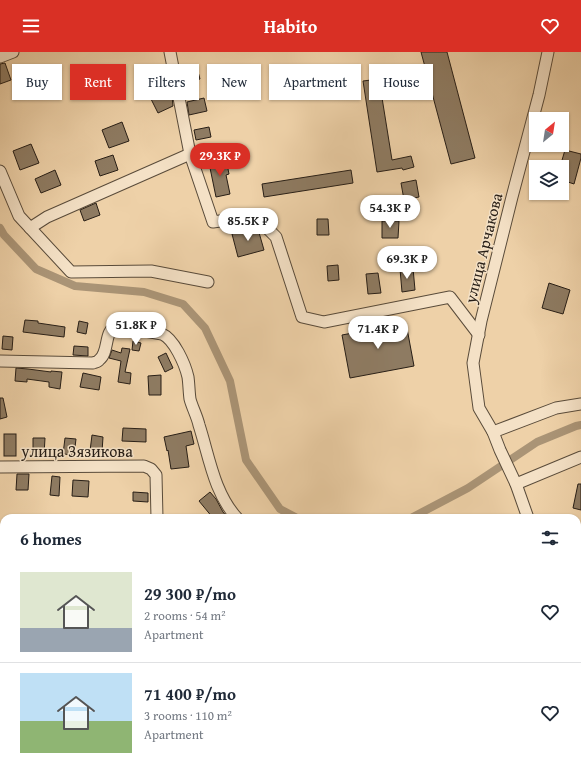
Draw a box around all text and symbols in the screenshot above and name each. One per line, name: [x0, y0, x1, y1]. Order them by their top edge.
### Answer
text: Habito: [264, 13, 317, 40]
icon: menu: [20, 15, 42, 37]
icon: heart: [539, 15, 561, 37]
chip: Buy: [12, 64, 62, 100]
chip: Rent: [70, 64, 126, 100]
chip: Filters: [134, 64, 199, 100]
chip: New: [207, 64, 261, 100]
chip: Apartment: [269, 64, 361, 100]
chip: House: [369, 64, 433, 100]
north arrow: [529, 112, 569, 152]
map controls: [529, 112, 569, 200]
pin: 29.3K ₽: [183, 143, 257, 177]
text: 29.3K ₽: [199, 146, 241, 165]
button: layers: [529, 160, 569, 200]
street label: улица Арчакова: [457, 190, 508, 307]
pin: 54.3K ₽: [353, 195, 427, 229]
text: 54.3K ₽: [369, 198, 411, 217]
pin: 85.5K ₽: [211, 208, 285, 242]
text: 85.5K ₽: [227, 211, 269, 230]
pin: 69.3K ₽: [370, 246, 444, 280]
text: 69.3K ₽: [386, 249, 428, 268]
pin: 51.8K ₽: [99, 312, 173, 346]
text: 51.8K ₽: [115, 315, 157, 334]
pin: 71.4K ₽: [341, 316, 415, 350]
text: 71.4K ₽: [357, 319, 399, 338]
street label: улица Зязикова: [20, 439, 133, 463]
text: 6 homes: [20, 526, 82, 551]
icon: filters: [539, 527, 561, 549]
text: 29 300 ₽/mo: [144, 581, 236, 606]
icon: home: [52, 588, 100, 636]
icon: heart: [539, 601, 561, 623]
text: 2 rooms · 54 m²: [144, 606, 226, 625]
text: Apartment: [144, 625, 204, 644]
text: 71 400 ₽/mo: [144, 681, 236, 706]
icon: home: [52, 689, 100, 737]
icon: heart: [539, 702, 561, 724]
text: 3 rooms · 110 m²: [144, 706, 232, 725]
text: Apartment: [144, 725, 204, 744]

